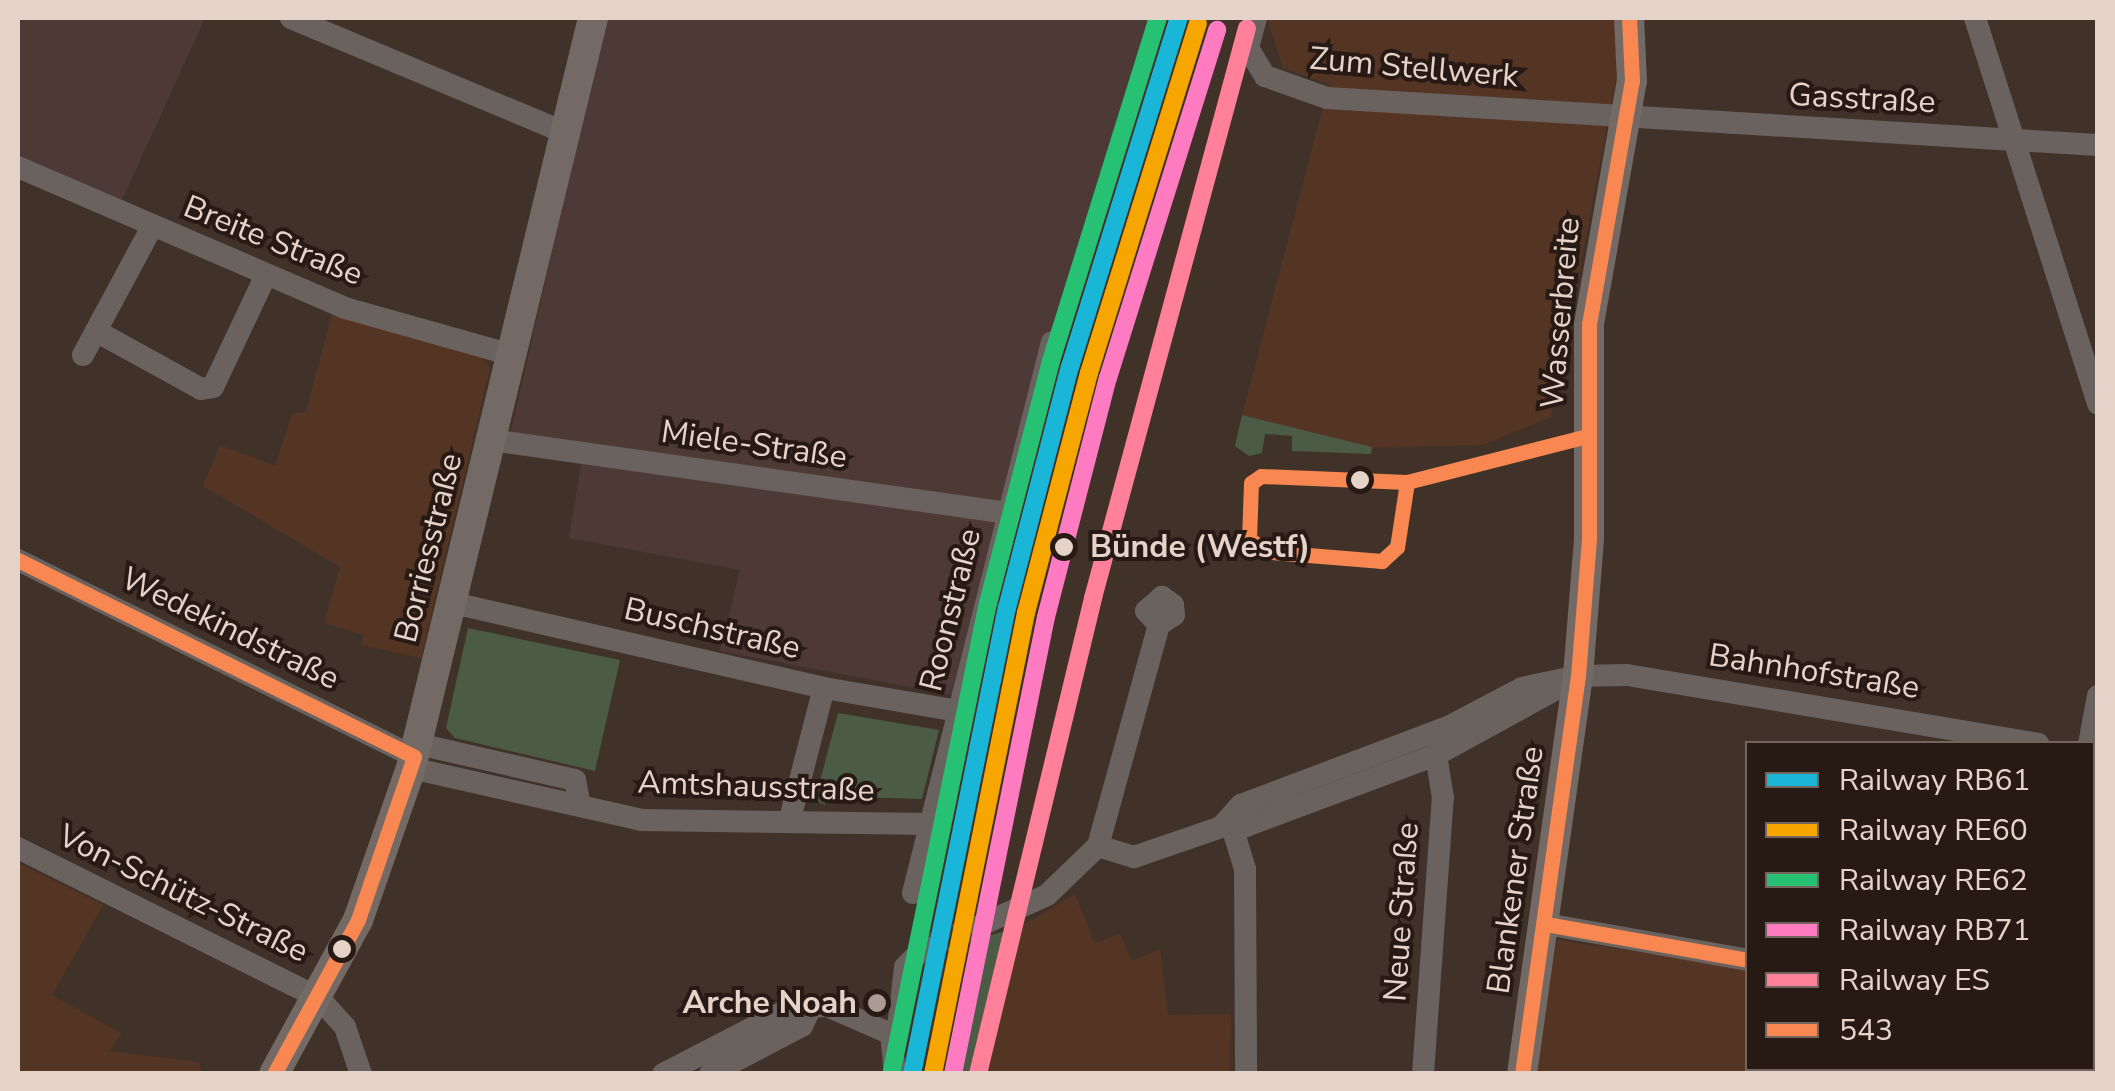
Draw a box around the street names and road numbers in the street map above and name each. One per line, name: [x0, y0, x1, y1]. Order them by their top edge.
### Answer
street label: Zum Stellwerk: [1308, 40, 1520, 96]
street label: Gasstraße: [1788, 76, 1936, 122]
street label: Breite Straße: [178, 188, 368, 294]
street label: Wasserbreite: [1534, 216, 1588, 410]
street label: Miele-Straße: [659, 413, 849, 477]
street label: Borriesstraße: [387, 449, 471, 647]
street label: Roonstraße: [912, 525, 990, 695]
street label: Wedekindstraße: [115, 560, 345, 698]
street label: Buschstraße: [620, 590, 804, 668]
street label: Bahnhofstraße: [1706, 636, 1922, 708]
street label: Blankener Straße: [1480, 744, 1552, 996]
street label: Amtshausstraße: [637, 764, 875, 810]
street label: Von-Schütz-Straße: [52, 817, 314, 971]
street label: Neue Straße: [1377, 821, 1427, 1003]

